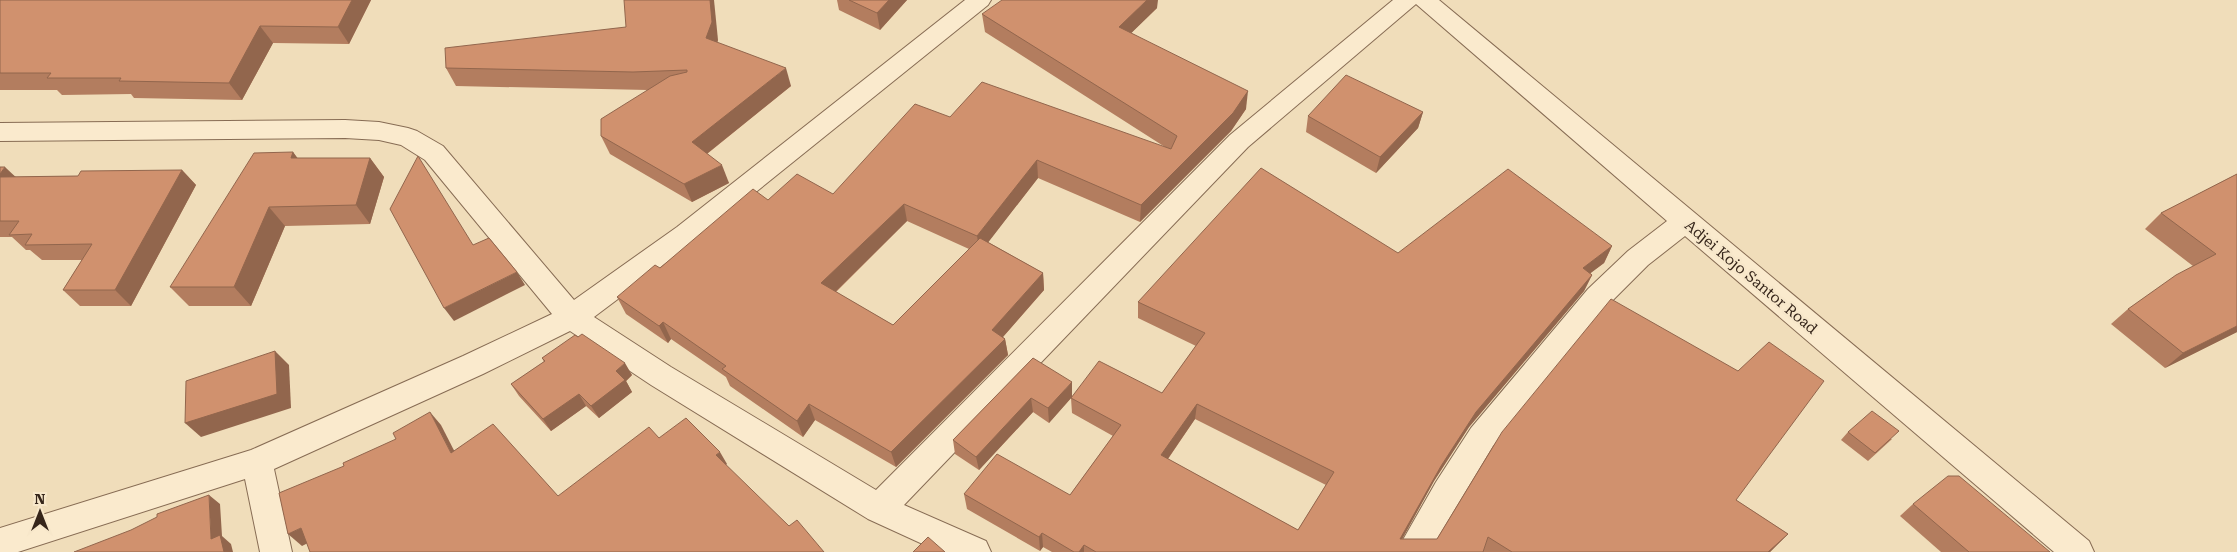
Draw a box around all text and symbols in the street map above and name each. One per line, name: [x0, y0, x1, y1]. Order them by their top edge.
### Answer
street label: Adjei Kojo Santor Road: [1681, 216, 1821, 338]
north arrow: [15, 487, 65, 537]
text: N: [35, 491, 46, 507]

